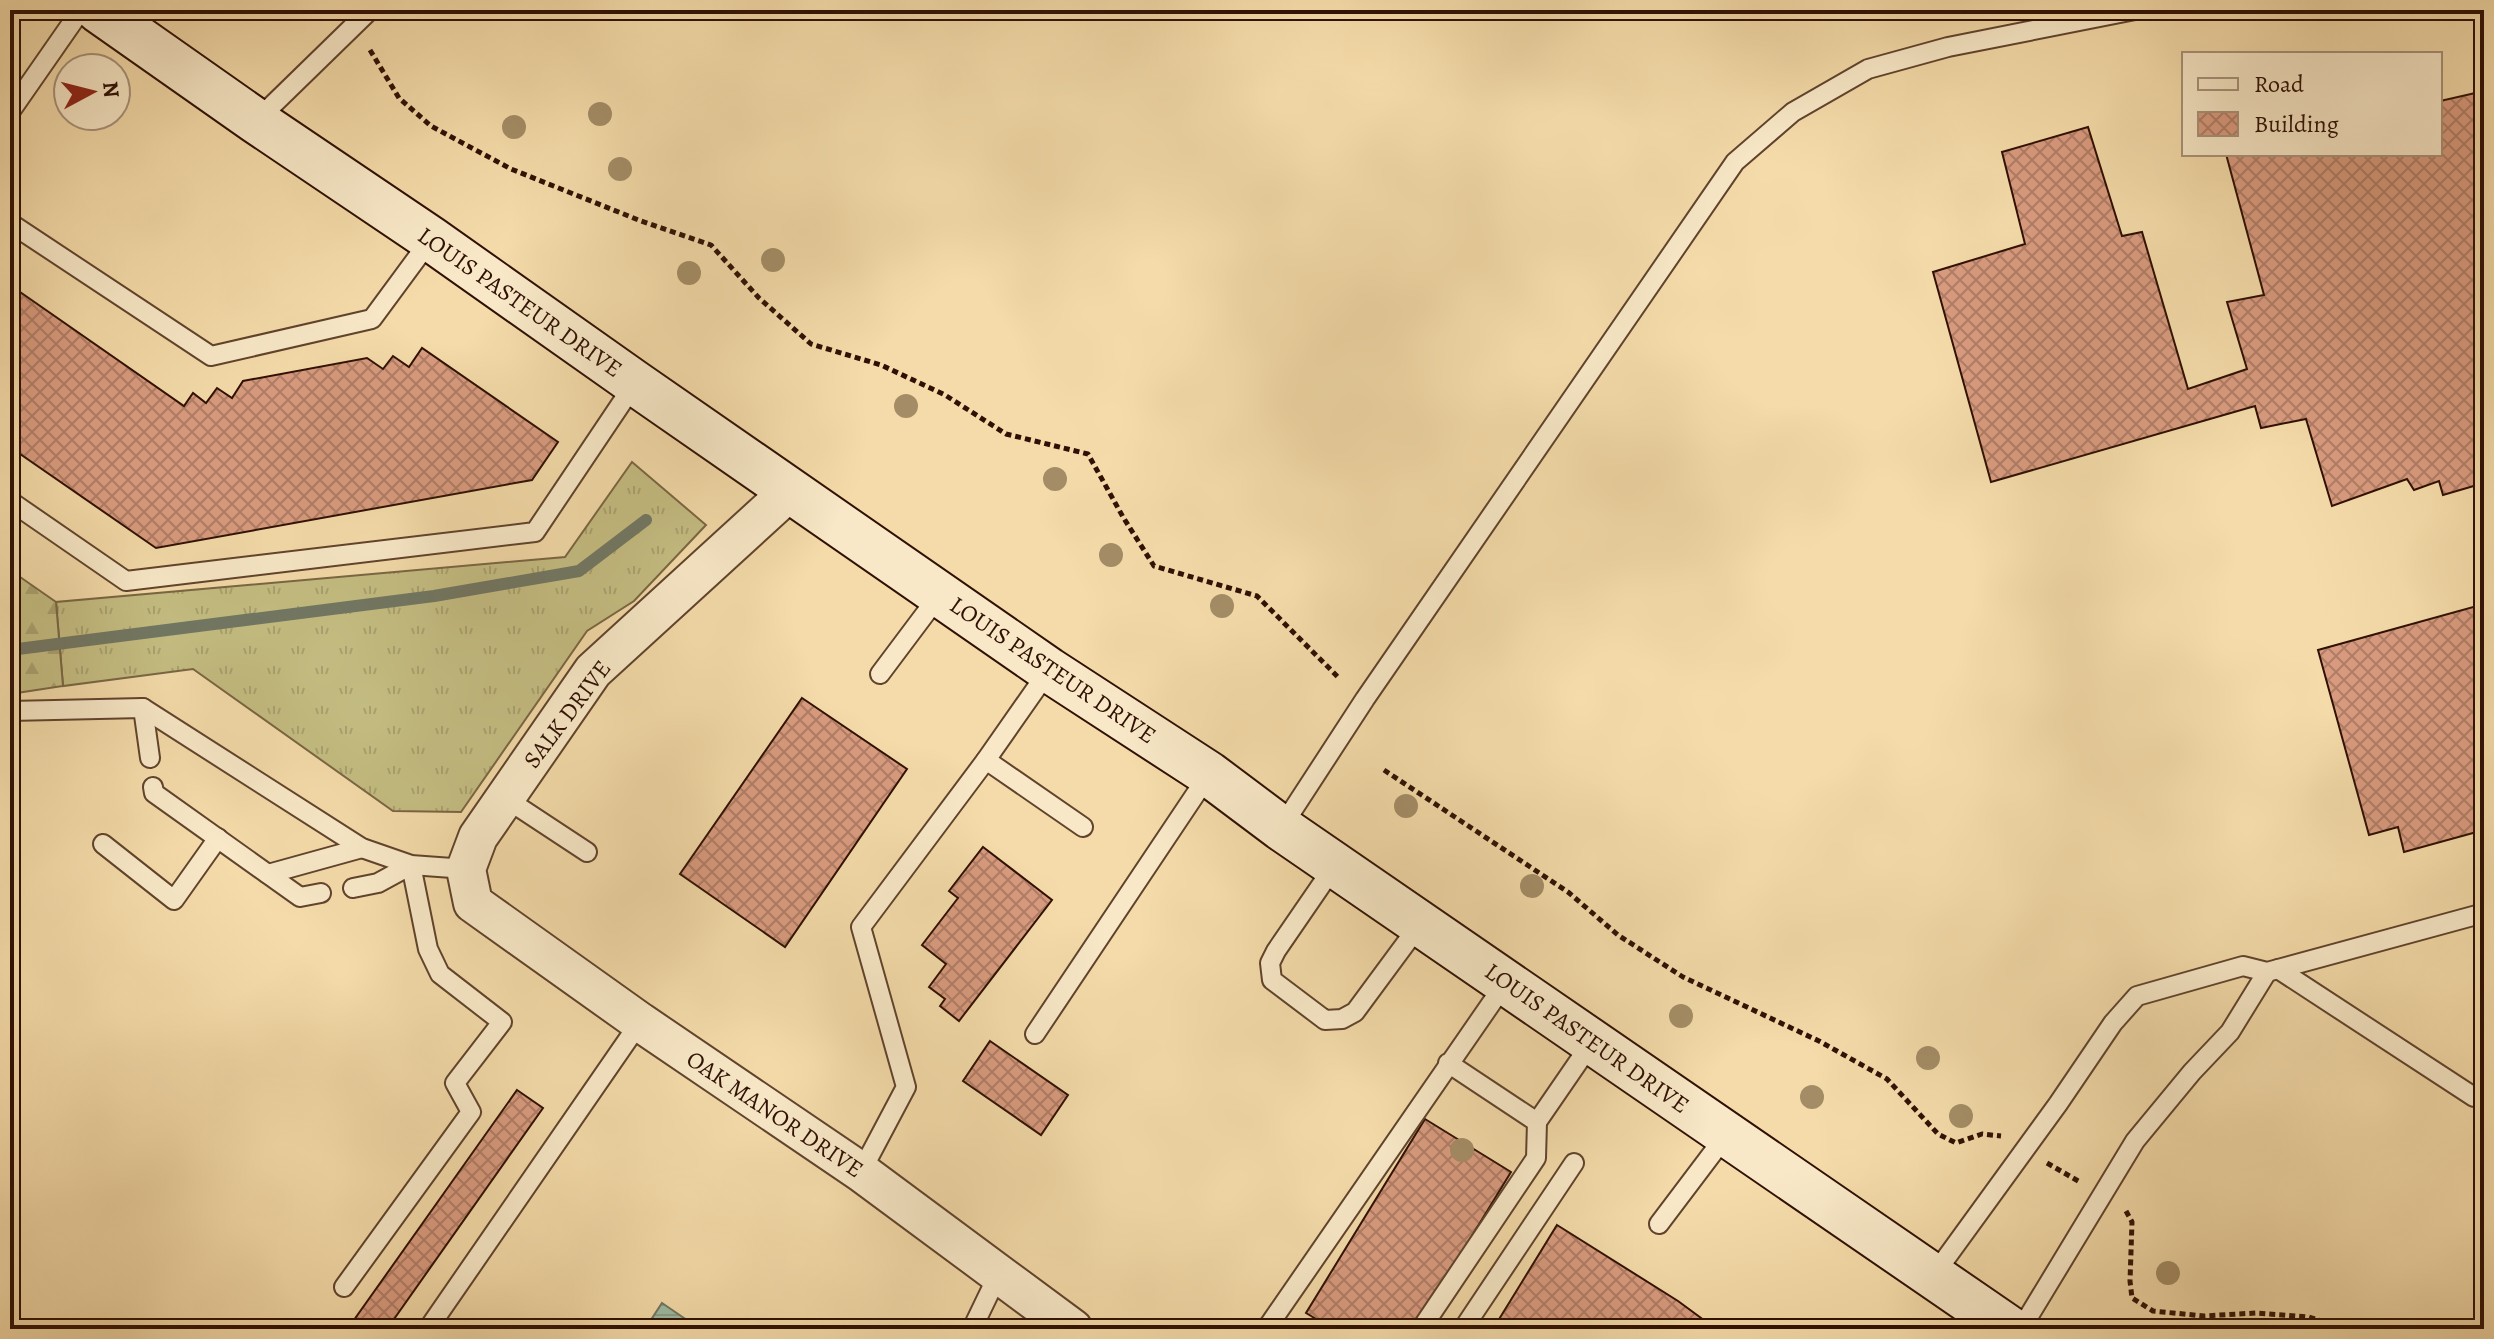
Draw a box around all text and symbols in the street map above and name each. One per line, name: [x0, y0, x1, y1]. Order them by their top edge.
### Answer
north arrow: [52, 52, 132, 132]
legend: [2182, 52, 2442, 156]
text: Road: [2254, 68, 2304, 100]
text: N: [95, 80, 127, 99]
text: Building: [2254, 108, 2339, 140]
street label: LOUIS PASTEUR DRIVE: [411, 219, 629, 385]
street label: LOUIS PASTEUR DRIVE: [943, 589, 1163, 751]
street label: SALK DRIVE: [516, 654, 618, 774]
street label: LOUIS PASTEUR DRIVE: [1478, 955, 1696, 1121]
street label: OAK MANOR DRIVE: [680, 1043, 870, 1185]

